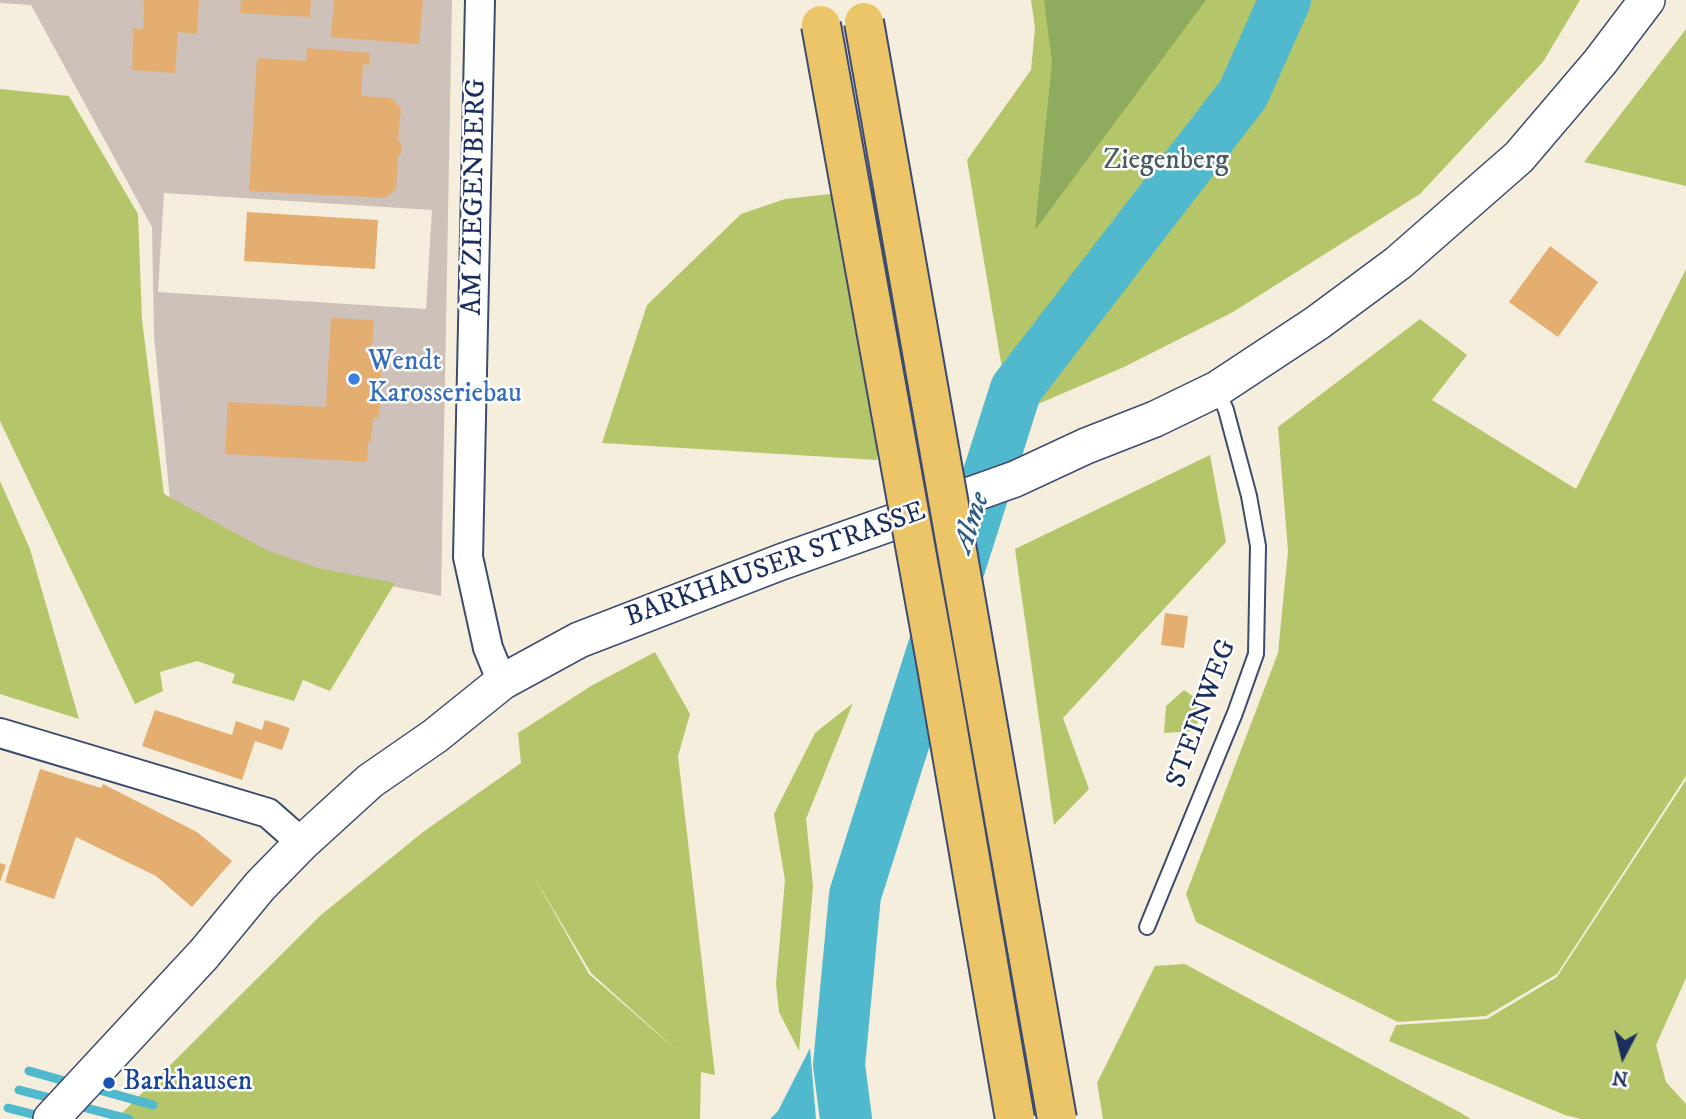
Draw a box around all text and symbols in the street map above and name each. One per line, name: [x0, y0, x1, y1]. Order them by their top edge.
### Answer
street label: AM ZIEGENBERG: [457, 78, 495, 316]
park label: Ziegenberg: [1103, 145, 1229, 179]
place label: Wendt Karosseriebau: [368, 346, 522, 412]
marker: Wendt Karosseriebau: [346, 371, 362, 387]
water label: Alme: [946, 488, 1000, 558]
street label: BARKHAUSER STRASSE: [621, 496, 931, 636]
street label: STEINWEG: [1161, 635, 1245, 793]
north arrow: [1588, 1021, 1658, 1091]
text: N: [1611, 1065, 1630, 1090]
place label: Barkhausen: [123, 1066, 252, 1100]
marker: Barkhausen: [101, 1075, 117, 1091]

